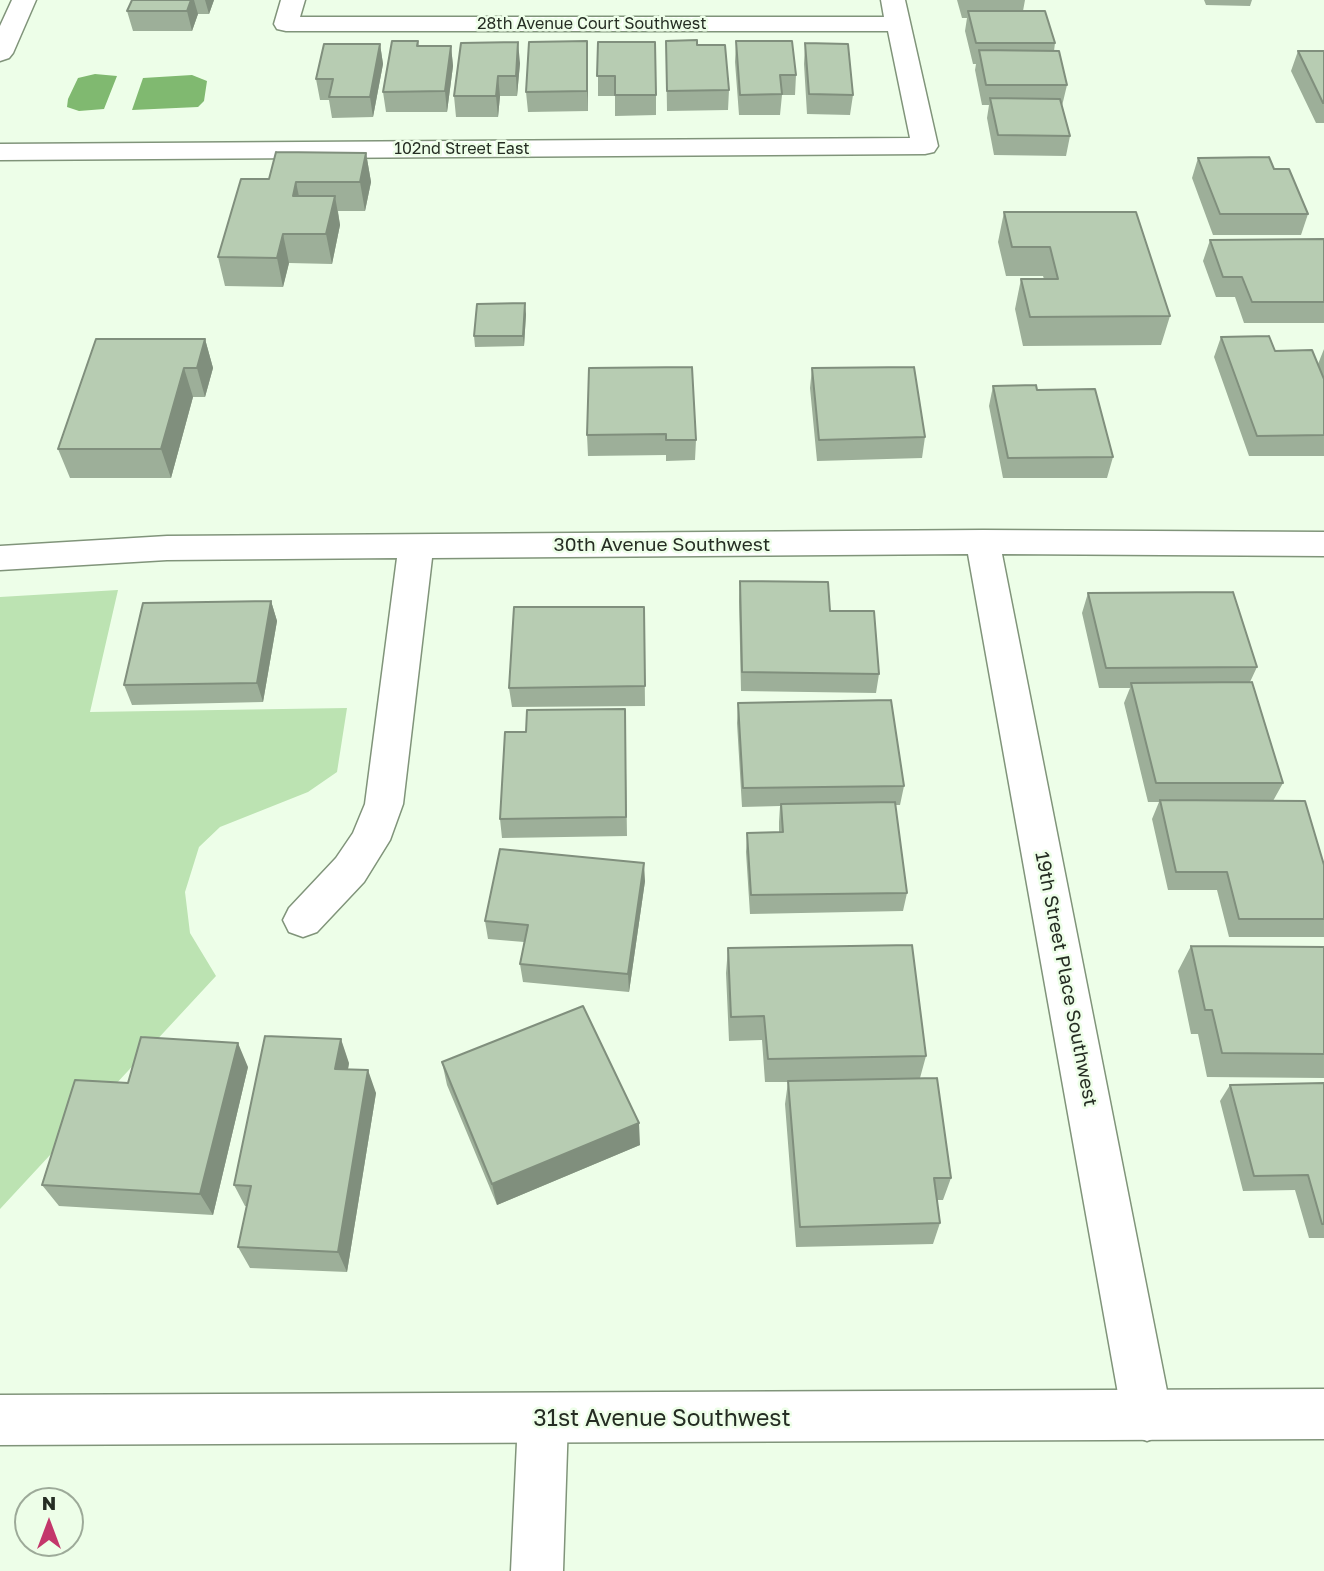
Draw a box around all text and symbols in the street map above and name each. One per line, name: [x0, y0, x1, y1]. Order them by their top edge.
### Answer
street label: 28th Avenue Court Southwest: [477, 14, 707, 34]
street label: 102nd Street East: [394, 139, 530, 159]
street label: 30th Avenue Southwest: [554, 534, 770, 556]
street label: 19th Street Place Southwest: [1030, 850, 1102, 1108]
street label: 31st Avenue Southwest: [533, 1405, 791, 1433]
north arrow: [14, 1487, 84, 1557]
text: N: [42, 1491, 56, 1514]

